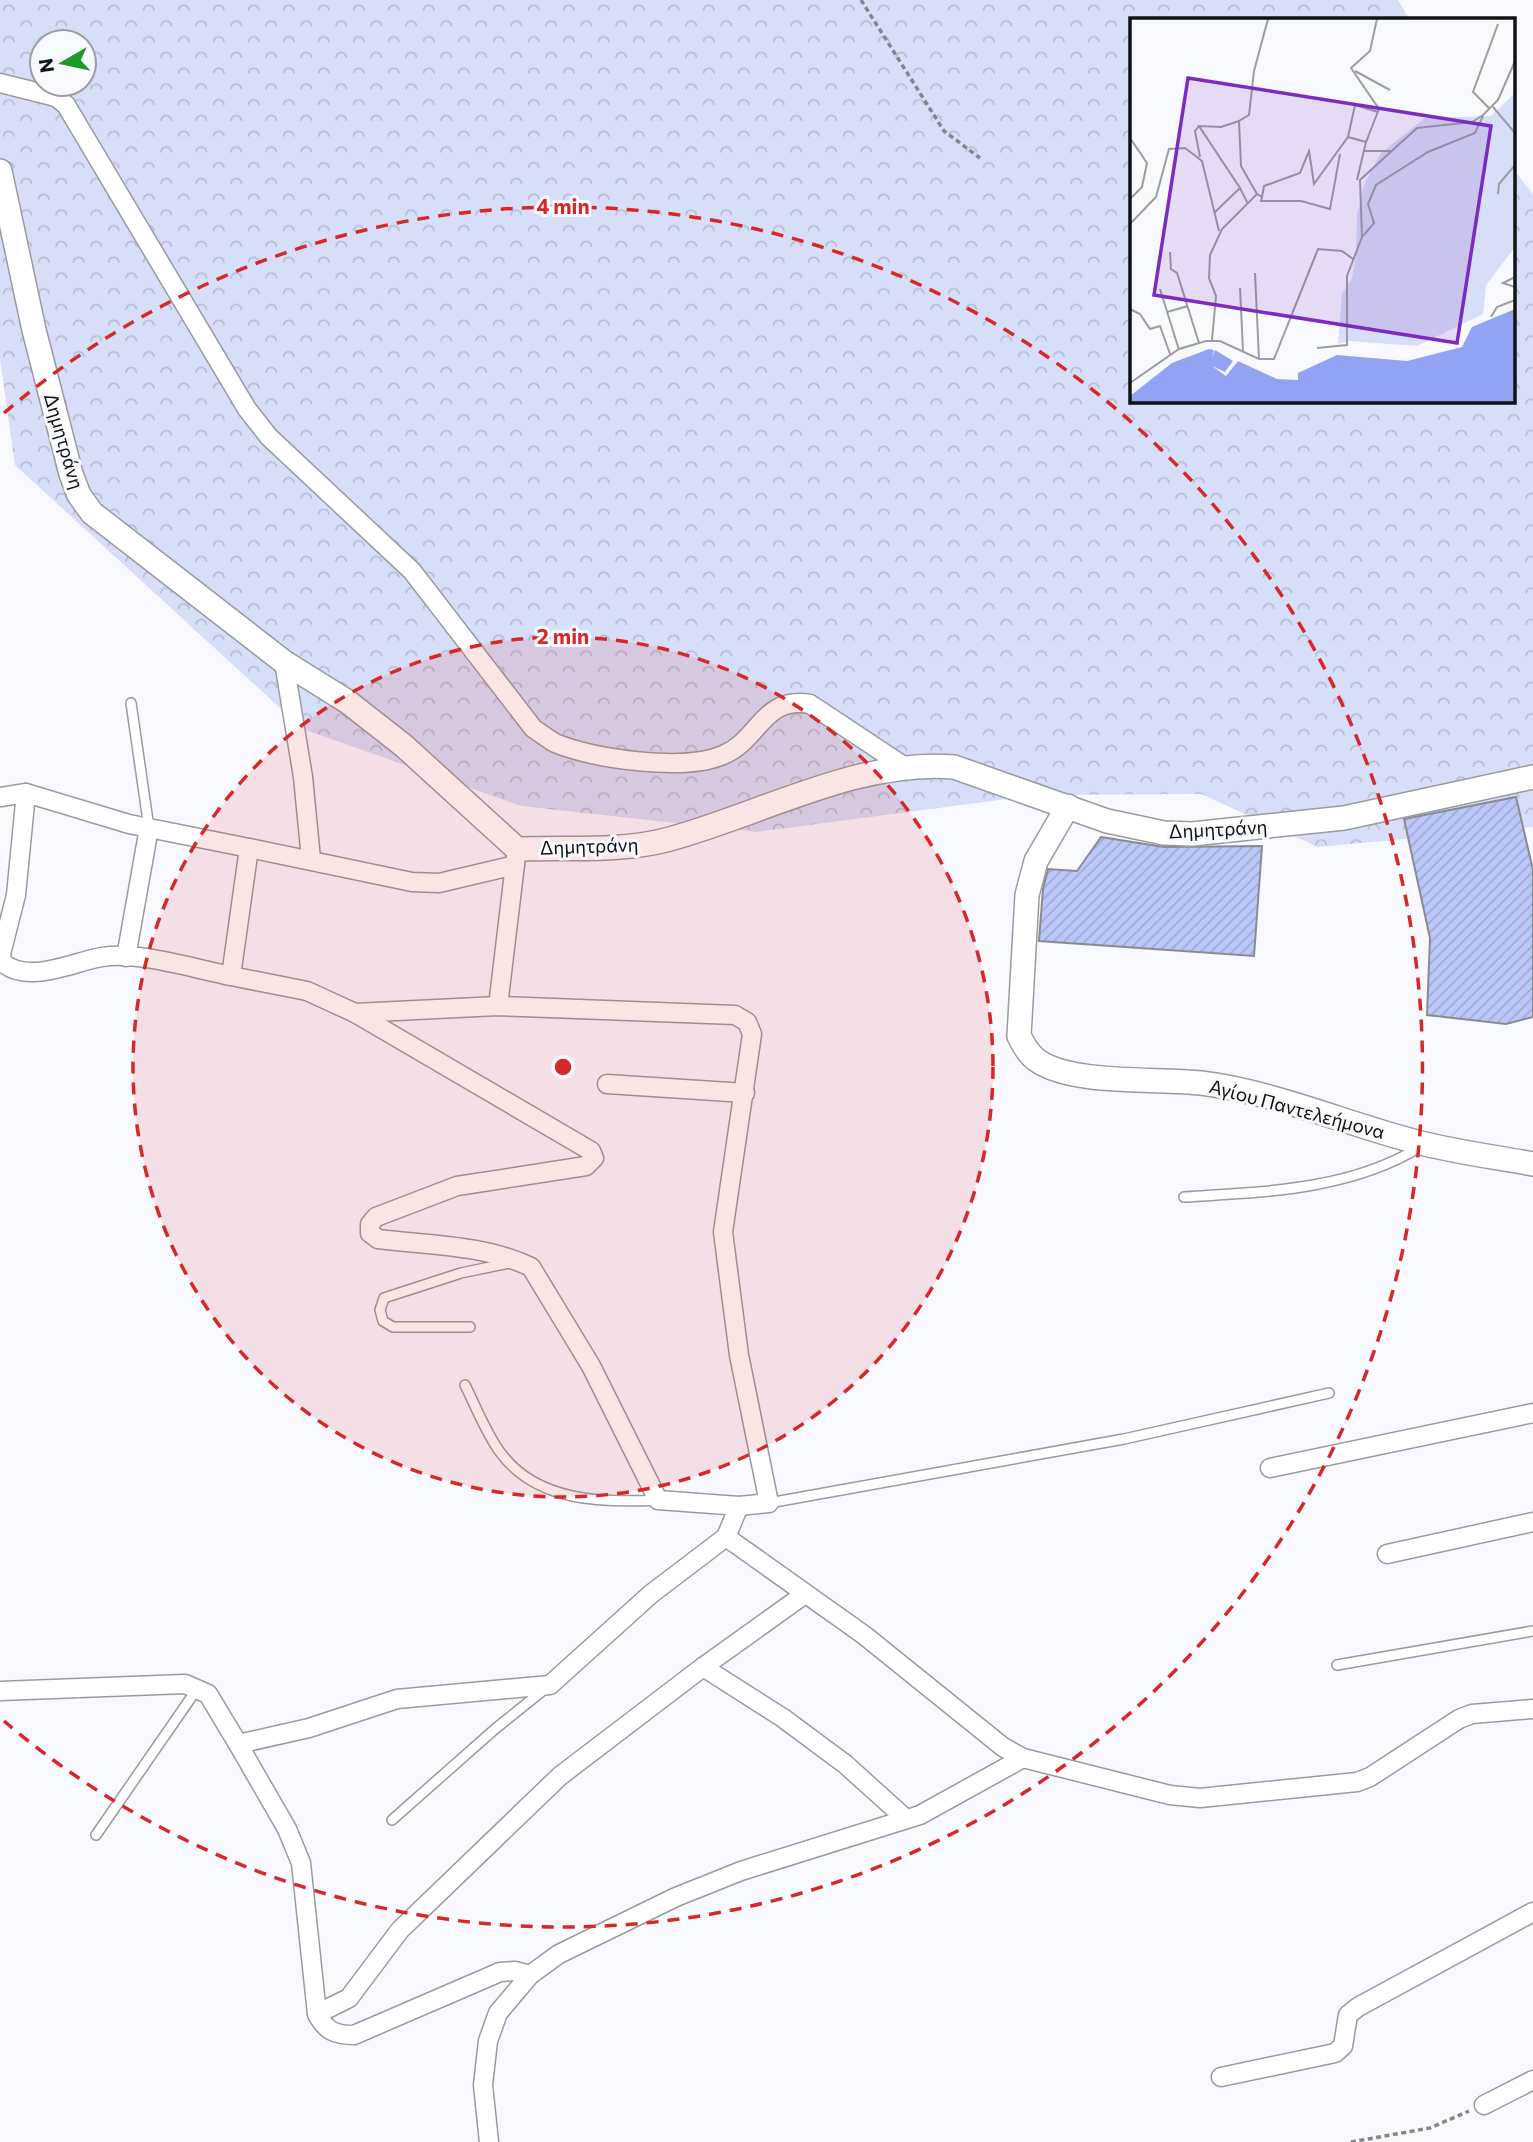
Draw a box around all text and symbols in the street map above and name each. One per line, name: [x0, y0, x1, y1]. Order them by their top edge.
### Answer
inset map: [1130, 18, 1516, 402]
north arrow: [28, 28, 98, 98]
text: N: [33, 57, 58, 75]
text: 4 min: [536, 193, 590, 218]
street label: Δημητράνη: [40, 390, 89, 491]
text: 2 min: [537, 623, 589, 648]
street label: Δημητράνη: [1168, 814, 1268, 843]
street label: Δημητράνη: [539, 832, 639, 859]
centre of rings: [551, 1055, 575, 1079]
street label: Αγίου Παντελεήμονα: [1207, 1074, 1387, 1143]

